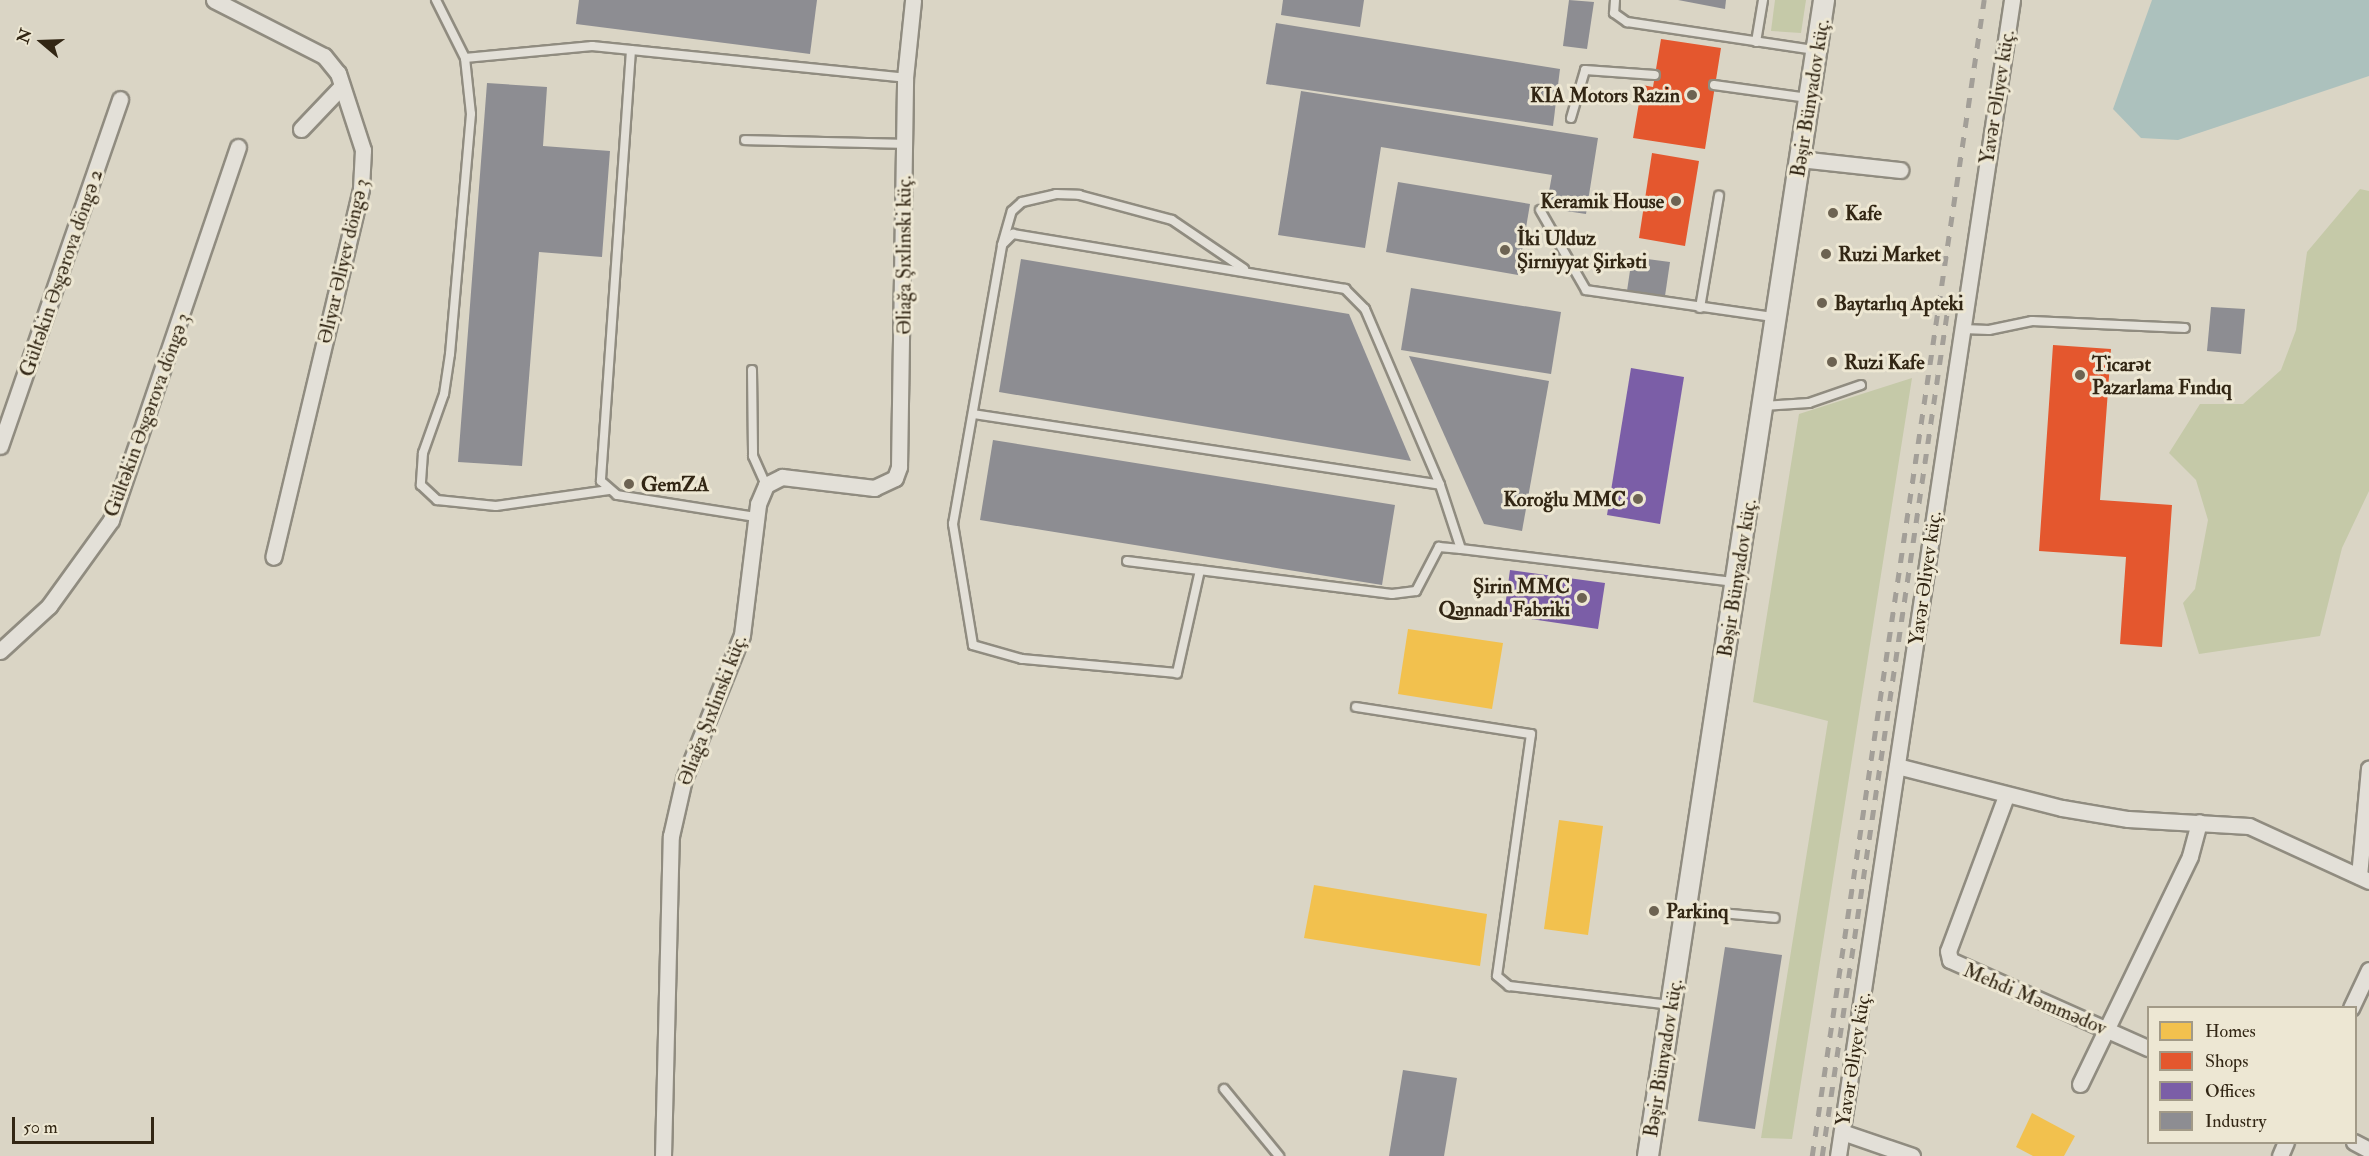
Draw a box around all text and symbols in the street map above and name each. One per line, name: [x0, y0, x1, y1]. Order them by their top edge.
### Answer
north arrow: [12, 12, 72, 72]
street label: Bəşir Bünyadov küç.: [1786, 17, 1834, 179]
text: N: [13, 26, 37, 46]
street label: Yavər Əliyev küç.: [1975, 28, 2019, 166]
place label: KIA Motors Razin: [1530, 83, 1680, 107]
marker: KIA Motors Razin: [1685, 88, 1699, 102]
street label: Gültəkin Əsgərova döngə 2: [14, 166, 108, 380]
street label: Əliağa Şıxlinski küç.: [892, 175, 916, 335]
street label: Əliyar Əliyev döngə 3: [312, 176, 374, 346]
place label: Keramik House: [1540, 189, 1664, 213]
marker: Keramik House: [1669, 194, 1683, 208]
place label: Kafe: [1845, 201, 1882, 225]
marker: Kafe: [1826, 206, 1840, 220]
place label: İki Ulduz Şirniyyat Şirkəti: [1517, 226, 1647, 273]
place label: Ruzi Market: [1838, 242, 1941, 266]
marker: İki Ulduz Şirniyyat Şirkəti: [1498, 243, 1512, 257]
marker: Ruzi Market: [1819, 247, 1833, 261]
place label: Baytarlıq Apteki: [1834, 291, 1964, 315]
marker: Baytarlıq Apteki: [1815, 296, 1829, 310]
street label: Gültəkin Əsgərova döngə 3: [99, 310, 195, 520]
place label: Ruzi Kafe: [1844, 350, 1925, 374]
place label: Ticarət Pazarlama Fındıq: [2092, 352, 2232, 399]
marker: Ruzi Kafe: [1825, 355, 1839, 369]
marker: Ticarət Pazarlama Fındıq: [2073, 368, 2087, 382]
place label: GemZA: [641, 472, 709, 496]
marker: GemZA: [622, 477, 636, 491]
place label: Koroğlu MMC: [1503, 487, 1626, 511]
marker: Koroğlu MMC: [1631, 492, 1645, 506]
street label: Bəşir Bünyadov küç.: [1713, 497, 1761, 659]
street label: Yavər Əliyev küç.: [1904, 509, 1946, 647]
place label: Şirin MMC Qənnadı Fabriki: [1438, 574, 1570, 621]
marker: Şirin MMC Qənnadı Fabriki: [1575, 591, 1589, 605]
street label: Əliağa Şıxlinski küç.: [672, 631, 752, 789]
place label: Parkinq: [1666, 899, 1728, 923]
marker: Parkinq: [1647, 904, 1661, 918]
street label: Mehdi Məmmədov: [1960, 958, 2110, 1040]
street label: Bəşir Bünyadov küç.: [1639, 977, 1687, 1139]
street label: Yavər Əliyev küç.: [1831, 990, 1875, 1128]
legend: [2147, 1006, 2357, 1144]
text: Homes: [2205, 1020, 2256, 1043]
text: Shops: [2205, 1050, 2248, 1073]
text: Offices: [2205, 1080, 2255, 1103]
scale bar: [15, 1105, 158, 1143]
text: Industry: [2205, 1110, 2266, 1133]
text: 50 m: [23, 1116, 58, 1139]

